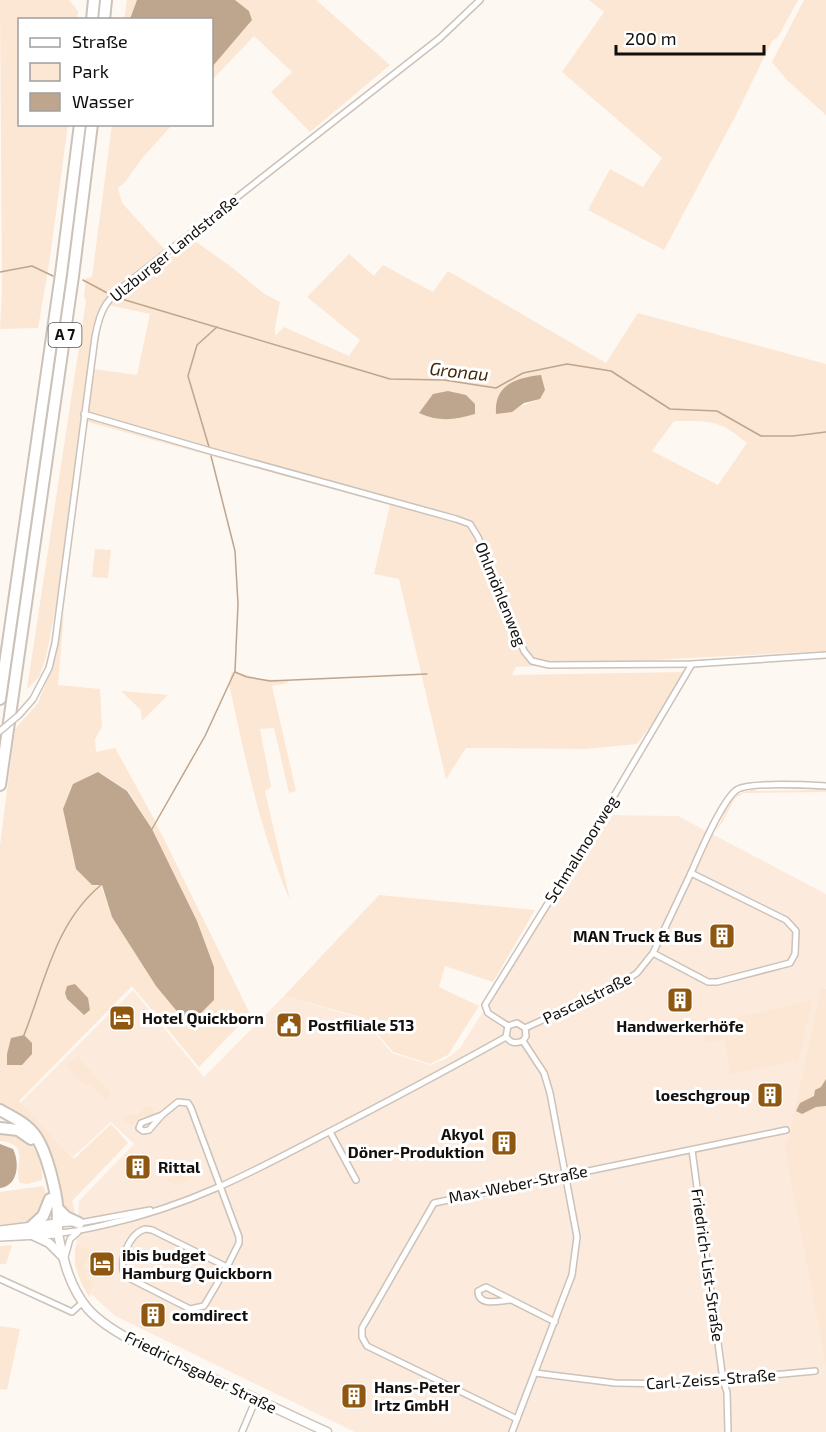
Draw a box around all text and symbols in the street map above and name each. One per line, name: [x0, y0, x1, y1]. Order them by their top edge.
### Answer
legend: [18, 18, 213, 126]
scale bar: [616, 18, 764, 56]
text: 200 m: [625, 27, 677, 49]
text: Straße: [72, 30, 128, 52]
text: Park: [72, 60, 109, 82]
text: Wasser: [72, 90, 134, 112]
street label: Ulzburger Landstraße: [106, 190, 242, 305]
road number: A 7: [48, 323, 82, 347]
water label: Gronau: [428, 357, 490, 385]
street label: Ohlmöhlenweg: [472, 539, 531, 649]
street label: Schmalmoorweg: [540, 792, 621, 906]
building icon: MAN Truck & Bus: [707, 921, 737, 951]
place label: MAN Truck & Bus: [573, 926, 702, 945]
street label: Pascalstraße: [539, 968, 634, 1027]
building icon: Handwerkerhöfe: [665, 985, 695, 1015]
hotel icon: Hotel Quickborn: [107, 1003, 137, 1033]
place label: Hotel Quickborn: [142, 1008, 264, 1028]
public building icon: Postfiliale 513: [274, 1010, 304, 1040]
place label: Postfiliale 513: [308, 1015, 414, 1034]
place label: Handwerkerhöfe: [616, 1016, 744, 1035]
building icon: loeschgroup: [755, 1080, 785, 1110]
place label: loeschgroup: [656, 1085, 750, 1104]
place label: Akyol Döner-Produktion: [348, 1124, 485, 1161]
building icon: Akyol Döner-Produktion: [489, 1128, 519, 1158]
building icon: Rittal: [123, 1152, 153, 1182]
place label: Rittal: [158, 1157, 201, 1176]
street label: Max-Weber-Straße: [447, 1161, 589, 1206]
street label: Friedrich-List-Straße: [688, 1187, 729, 1343]
place label: ibis budget Hamburg Quickborn: [122, 1245, 272, 1283]
hotel icon: ibis budget Hamburg Quickborn: [87, 1249, 117, 1279]
building icon: comdirect: [138, 1300, 168, 1330]
place label: comdirect: [172, 1305, 248, 1324]
street label: Friedrichsgaber Straße: [122, 1326, 280, 1417]
street label: Carl-Zeiss-Straße: [645, 1364, 777, 1393]
place label: Hans-Peter Irtz GmbH: [374, 1377, 460, 1414]
building icon: Hans-Peter Irtz GmbH: [339, 1381, 369, 1411]

